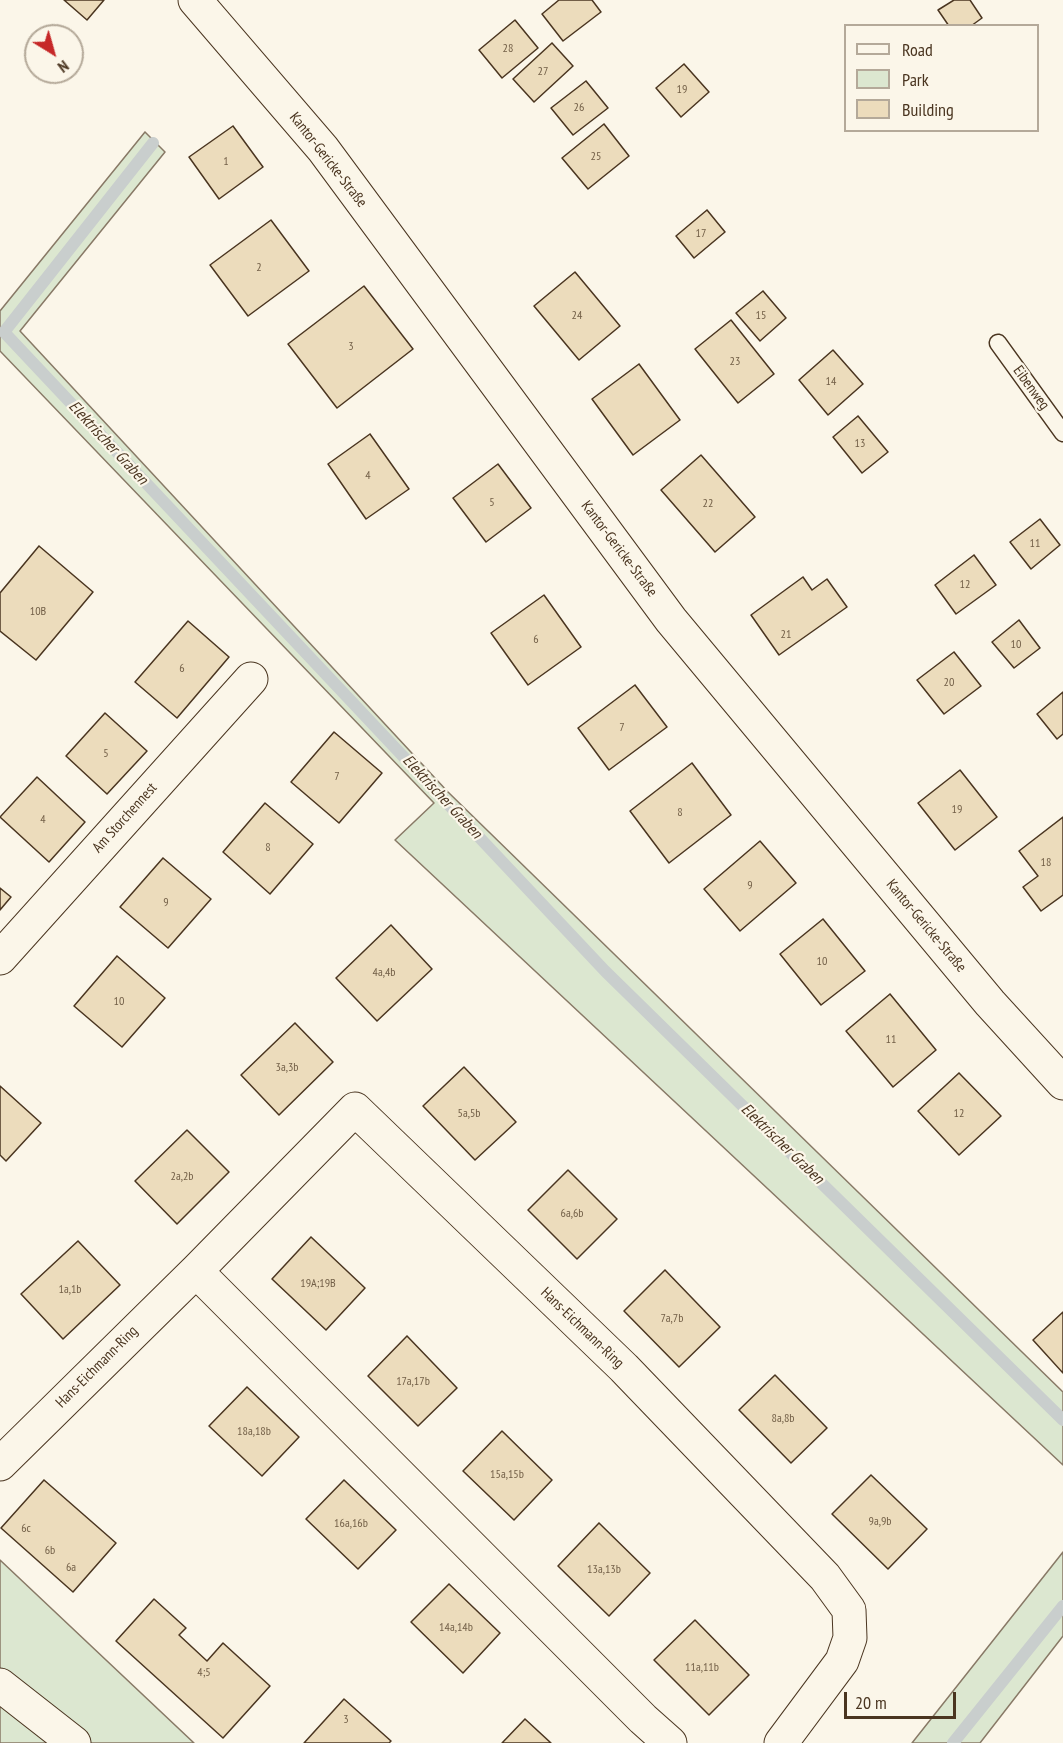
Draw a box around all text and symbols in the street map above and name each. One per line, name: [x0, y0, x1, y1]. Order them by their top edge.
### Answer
north arrow: [24, 24, 84, 84]
legend: [844, 24, 1039, 132]
text: Road: [902, 38, 933, 61]
house number: 28: [503, 42, 513, 56]
text: N: [54, 56, 73, 77]
house number: 27: [538, 65, 548, 79]
text: Park: [902, 68, 929, 91]
house number: 19: [677, 83, 687, 97]
text: Building: [902, 98, 954, 121]
house number: 26: [574, 101, 584, 115]
street label: Kantor-Gericke-Straße: [285, 109, 371, 211]
house number: 25: [591, 150, 601, 164]
house number: 1: [223, 155, 229, 169]
house number: 17: [696, 227, 706, 241]
house number: 2: [256, 261, 262, 275]
house number: 24: [572, 309, 582, 323]
house number: 15: [756, 309, 766, 323]
house number: 3: [348, 340, 354, 354]
house number: 23: [730, 355, 740, 369]
street label: Eibenweg: [1009, 362, 1053, 414]
house number: 14: [826, 375, 836, 389]
water label: Elektrischer Graben: [64, 397, 152, 489]
house number: 13: [855, 437, 865, 451]
house number: 4: [365, 469, 371, 483]
house number: 5: [489, 496, 495, 510]
house number: 22: [703, 497, 713, 511]
street label: Kantor-Gericke-Straße: [577, 498, 661, 600]
house number: 11: [1030, 537, 1040, 551]
house number: 12: [960, 578, 970, 592]
house number: 10B: [30, 605, 46, 619]
house number: 21: [781, 628, 791, 642]
house number: 6: [533, 633, 539, 647]
house number: 10: [1011, 638, 1021, 652]
house number: 6: [179, 662, 185, 676]
house number: 20: [944, 676, 954, 690]
house number: 7: [619, 721, 625, 735]
house number: 5: [103, 747, 109, 761]
water label: Elektrischer Graben: [398, 751, 486, 843]
house number: 7: [334, 770, 340, 784]
street label: Am Storchennest: [89, 779, 161, 857]
house number: 19: [952, 803, 962, 817]
house number: 8: [677, 806, 683, 820]
house number: 4: [40, 813, 46, 827]
house number: 8: [265, 841, 271, 855]
house number: 18: [1041, 856, 1051, 870]
street label: Kantor-Gericke-Straße: [882, 876, 970, 976]
house number: 9: [747, 879, 753, 893]
house number: 9: [163, 896, 169, 910]
house number: 10: [817, 955, 827, 969]
house number: 4a,4b: [372, 966, 396, 980]
house number: 10: [114, 995, 124, 1009]
house number: 11: [886, 1033, 896, 1047]
house number: 3a,3b: [275, 1061, 299, 1075]
water label: Elektrischer Graben: [737, 1100, 827, 1188]
house number: 5a,5b: [457, 1107, 481, 1121]
house number: 12: [954, 1107, 964, 1121]
house number: 2a,2b: [170, 1170, 194, 1184]
house number: 6a,6b: [560, 1207, 584, 1221]
house number: 19A;19B: [300, 1277, 336, 1291]
house number: 1a,1b: [58, 1283, 82, 1297]
street label: Hans-Eichmann-Ring: [537, 1284, 627, 1372]
house number: 7a,7b: [661, 1312, 683, 1326]
street label: Hans-Eichmann-Ring: [52, 1322, 142, 1412]
house number: 17a,17b: [396, 1375, 430, 1389]
house number: 8a,8b: [771, 1412, 795, 1426]
house number: 18a,18b: [237, 1425, 271, 1439]
house number: 15a,15b: [490, 1468, 524, 1482]
house number: 9a,9b: [868, 1515, 892, 1529]
house number: 16a,16b: [334, 1517, 368, 1531]
house number: 6c: [21, 1522, 31, 1536]
house number: 6b: [45, 1544, 55, 1558]
house number: 6a: [66, 1561, 76, 1575]
house number: 13a,13b: [587, 1563, 621, 1577]
house number: 14a,14b: [439, 1621, 473, 1635]
house number: 11a,11b: [685, 1661, 719, 1675]
house number: 4;5: [197, 1666, 211, 1680]
scale bar: [847, 1680, 960, 1718]
text: 20 m: [855, 1691, 887, 1714]
house number: 3: [343, 1713, 349, 1727]

